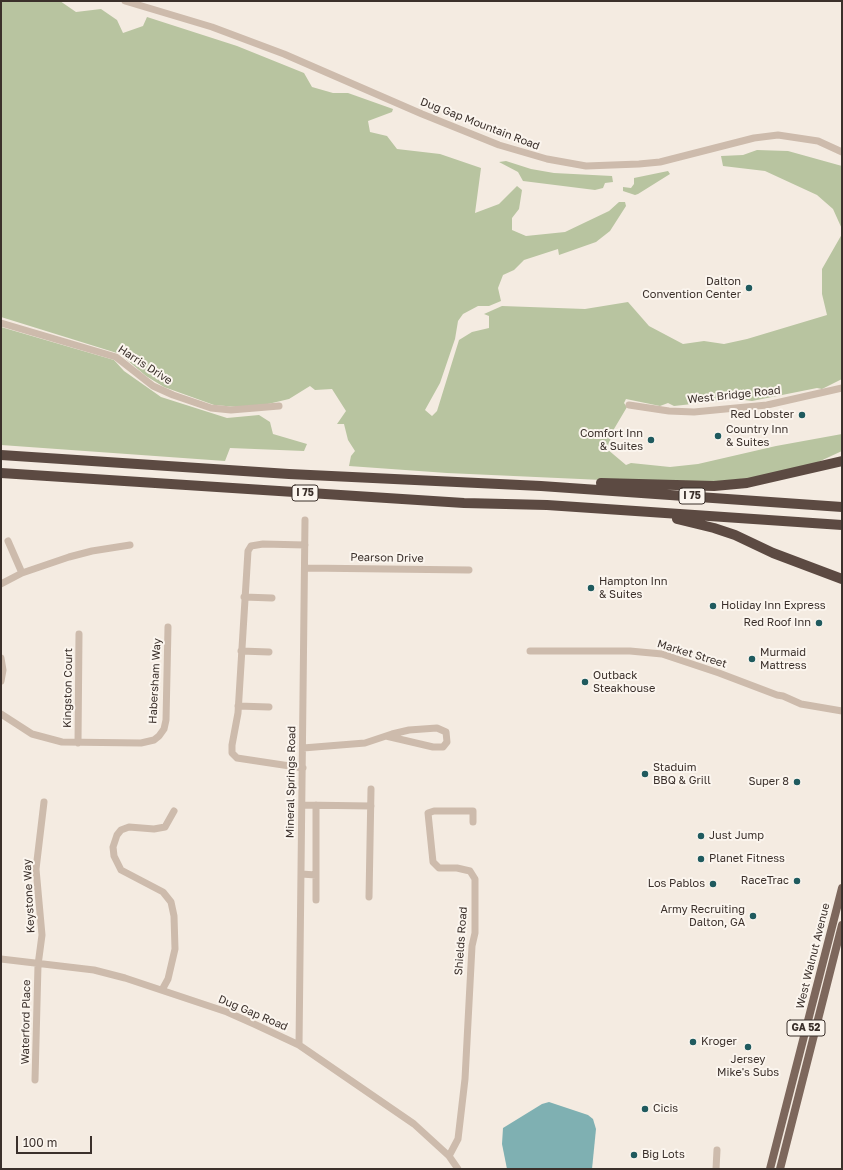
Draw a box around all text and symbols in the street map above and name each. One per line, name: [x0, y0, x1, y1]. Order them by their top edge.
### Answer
street label: Dug Gap Mountain Road: [418, 95, 542, 153]
place label: Dalton Convention Center: [642, 275, 741, 301]
marker: Dalton Convention Center: [744, 283, 754, 293]
street label: Harris Drive: [115, 343, 175, 387]
street label: West Bridge Road: [687, 384, 781, 406]
place label: Red Lobster: [730, 408, 794, 422]
marker: Red Lobster: [797, 410, 807, 420]
place label: Country Inn & Suites: [726, 423, 788, 449]
place label: Comfort Inn & Suites: [580, 427, 643, 453]
marker: Country Inn & Suites: [713, 431, 723, 441]
marker: Comfort Inn & Suites: [646, 435, 656, 445]
road number: I 75: [292, 485, 318, 501]
road number: I 75: [679, 488, 705, 504]
street label: Pearson Drive: [350, 551, 424, 565]
place label: Hampton Inn & Suites: [599, 575, 668, 601]
marker: Hampton Inn & Suites: [586, 583, 596, 593]
place label: Holiday Inn Express: [721, 599, 826, 613]
marker: Holiday Inn Express: [708, 601, 718, 611]
place label: Red Roof Inn: [744, 616, 811, 630]
marker: Red Roof Inn: [814, 618, 824, 628]
street label: Market Street: [656, 637, 728, 671]
street label: Habersham Way: [146, 638, 164, 724]
place label: Murmaid Mattress: [760, 646, 806, 672]
street label: Kingston Court: [61, 648, 75, 728]
marker: Murmaid Mattress: [747, 654, 757, 664]
place label: Outback Steakhouse: [593, 669, 655, 695]
marker: Outback Steakhouse: [580, 677, 590, 687]
street label: Mineral Springs Road: [283, 726, 299, 838]
place label: Staduim BBQ & Grill: [653, 761, 711, 787]
marker: Staduim BBQ & Grill: [640, 769, 650, 779]
place label: Super 8: [748, 775, 789, 789]
marker: Super 8: [792, 777, 802, 787]
place label: Just Jump: [709, 829, 764, 843]
marker: Just Jump: [696, 831, 706, 841]
place label: Planet Fitness: [709, 852, 785, 866]
marker: Planet Fitness: [696, 854, 706, 864]
street label: Keystone Way: [20, 858, 38, 934]
place label: RaceTrac: [741, 874, 789, 888]
marker: RaceTrac: [792, 876, 802, 886]
place label: Los Pablos: [648, 877, 705, 891]
marker: Los Pablos: [708, 879, 718, 889]
street label: West Walnut Avenue: [793, 902, 833, 1010]
place label: Army Recruiting Dalton, GA: [660, 903, 745, 929]
street label: Shields Road: [452, 906, 470, 976]
marker: Army Recruiting Dalton, GA: [748, 911, 758, 921]
street label: Waterford Place: [19, 979, 33, 1065]
street label: Dug Gap Road: [216, 992, 290, 1034]
road number: GA 52: [787, 1020, 825, 1036]
place label: Kroger: [701, 1035, 737, 1049]
marker: Kroger: [688, 1037, 698, 1047]
marker: Jersey Mike's Subs: [743, 1042, 753, 1052]
place label: Jersey Mike's Subs: [717, 1053, 779, 1079]
place label: Cicis: [653, 1102, 678, 1116]
marker: Cicis: [640, 1104, 650, 1114]
scale bar: [18, 1128, 94, 1154]
text: 100 m: [23, 1135, 57, 1150]
place label: Big Lots: [642, 1148, 685, 1162]
marker: Big Lots: [629, 1150, 639, 1160]

